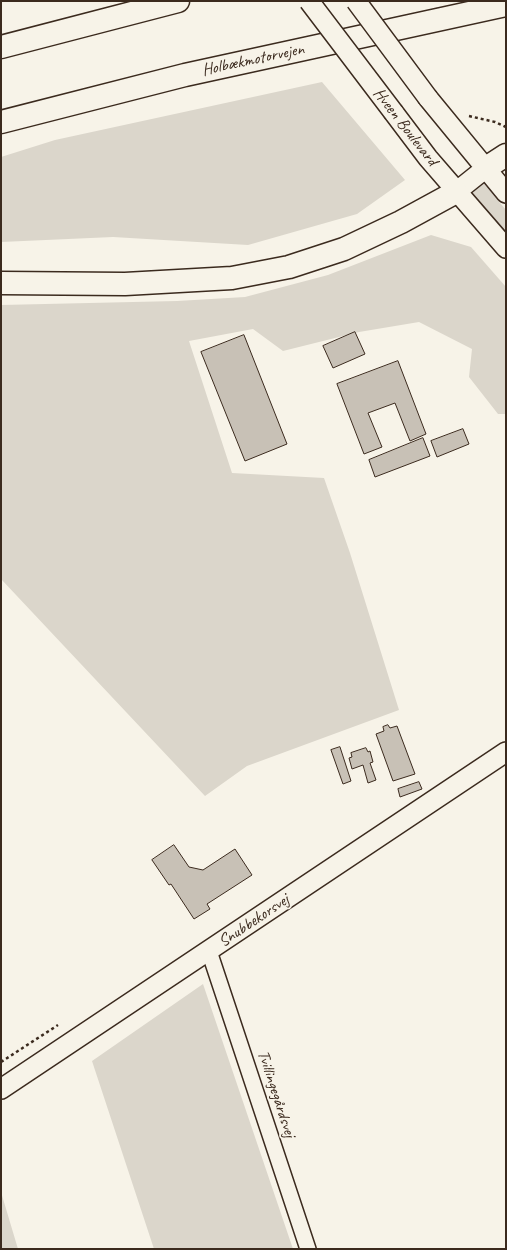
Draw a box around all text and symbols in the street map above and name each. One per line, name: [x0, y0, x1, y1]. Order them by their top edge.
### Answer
street label: Holbækmotorvejen: [200, 39, 306, 81]
street label: Hveen Boulevard: [368, 84, 442, 170]
street label: Snubbekorsvej: [215, 890, 293, 952]
street label: Tvillingegårdsvej: [252, 1048, 300, 1140]

